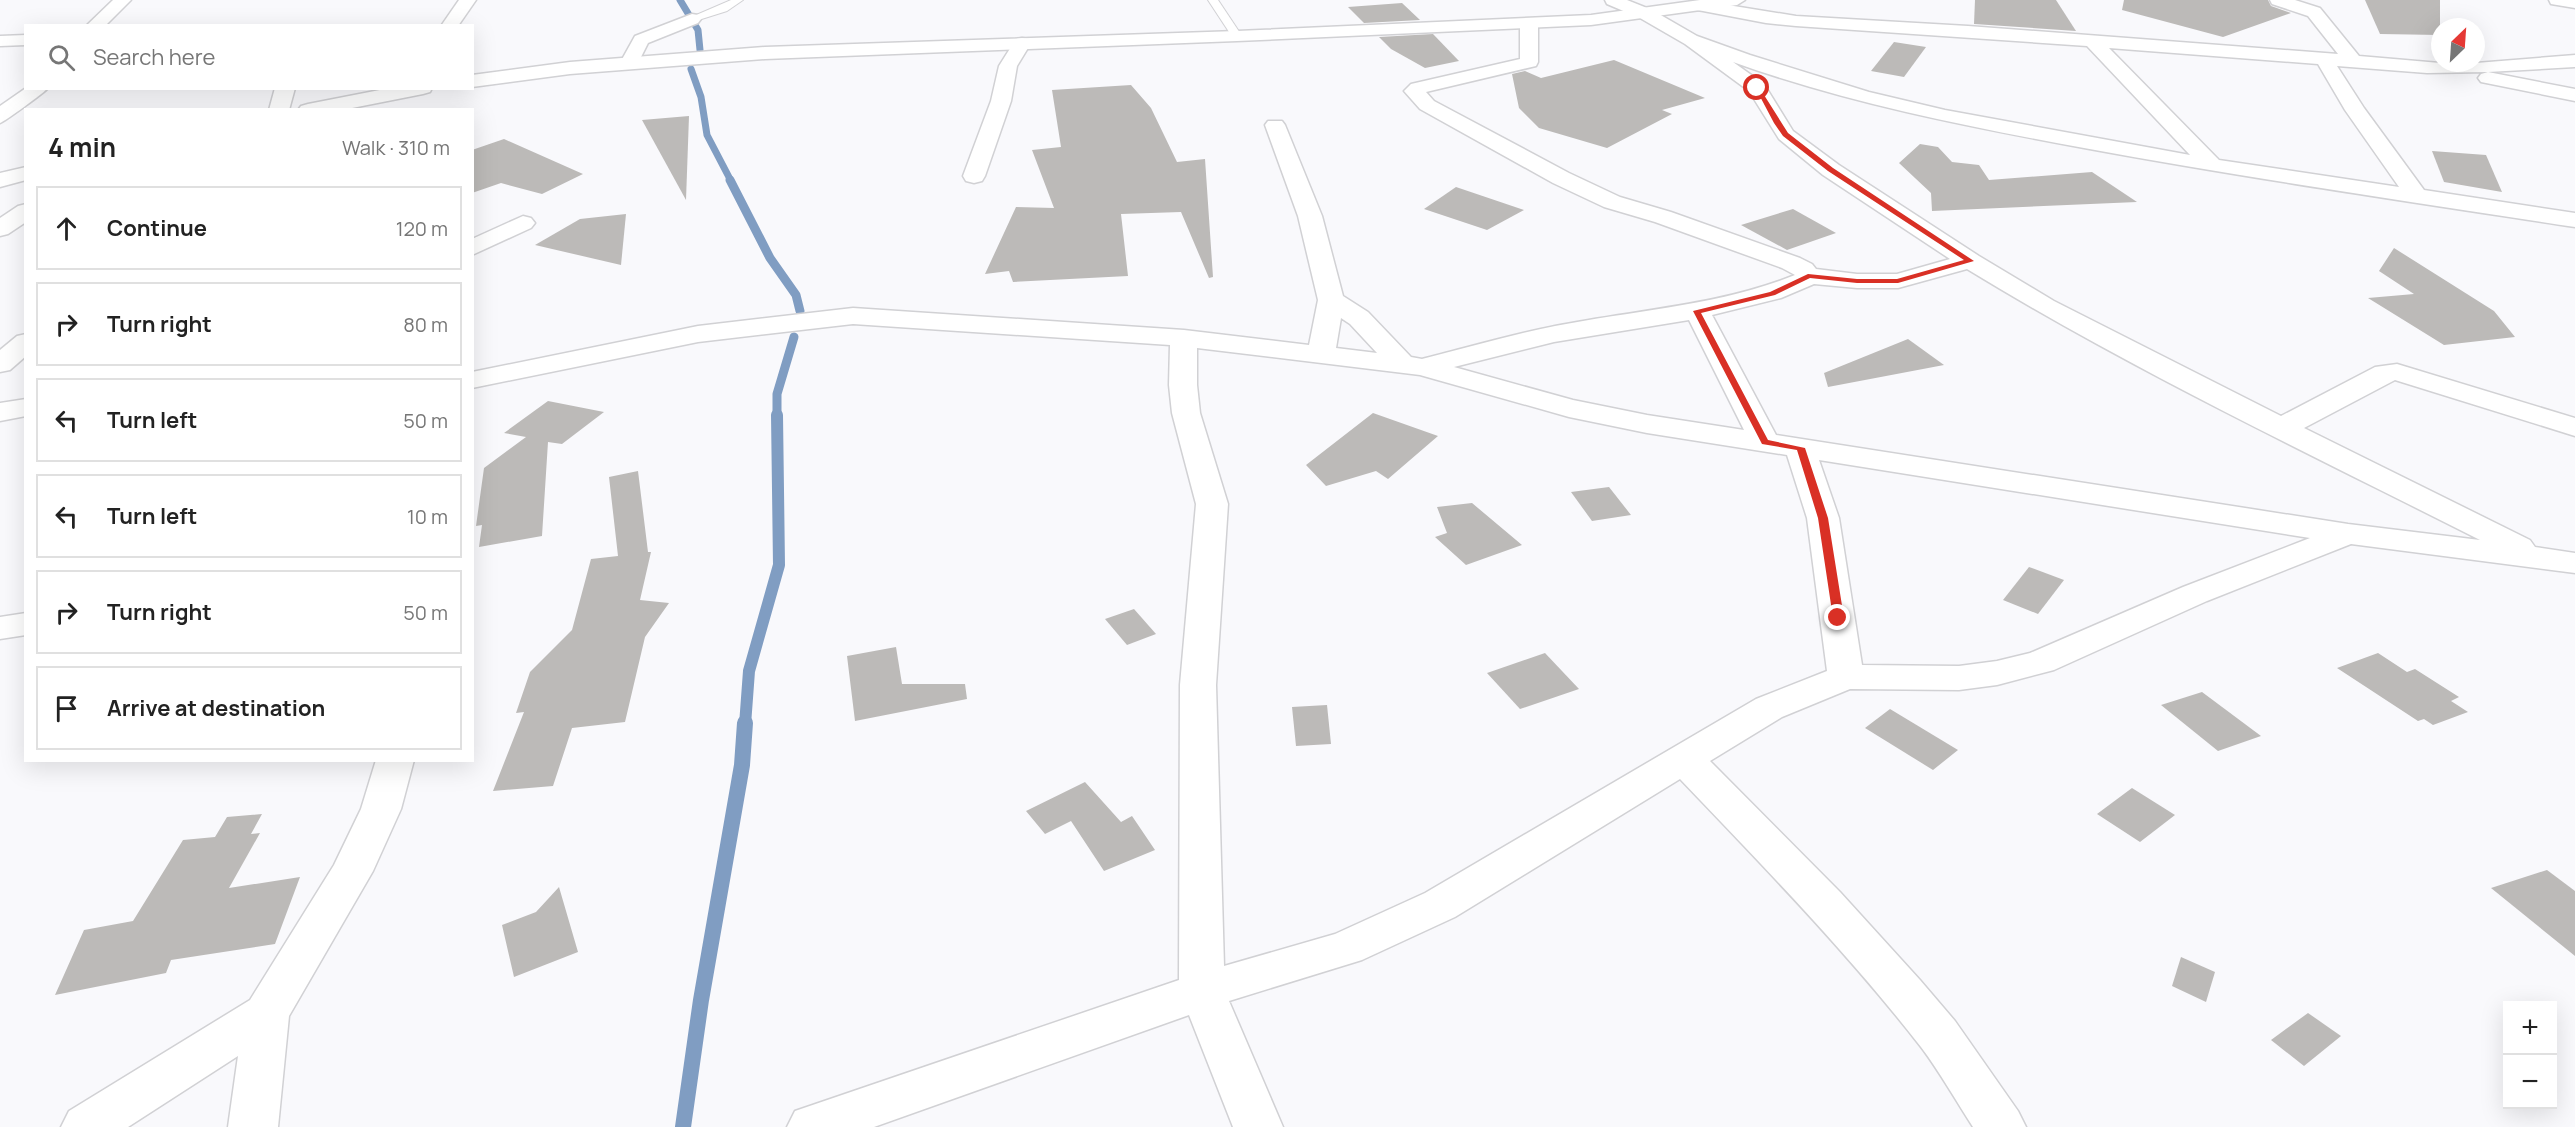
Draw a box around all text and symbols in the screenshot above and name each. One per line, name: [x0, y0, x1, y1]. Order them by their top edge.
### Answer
north arrow: [2431, 18, 2485, 72]
search box: [24, 24, 474, 90]
icon: search: [45, 41, 78, 74]
text: Search here: [93, 42, 215, 72]
route start: [1743, 74, 1769, 100]
text: 4 min: [48, 129, 116, 165]
text: Walk · 310 m: [342, 134, 450, 161]
icon: ahead: [50, 212, 83, 245]
text: Continue: [107, 213, 207, 243]
text: 120 m: [396, 215, 448, 242]
icon: right: [50, 308, 83, 341]
text: Turn right: [107, 309, 212, 339]
text: 80 m: [403, 311, 448, 338]
icon: left: [50, 404, 83, 437]
text: Turn left: [107, 405, 197, 435]
text: 50 m: [403, 407, 448, 434]
icon: left: [50, 500, 83, 533]
text: Turn left: [107, 501, 197, 531]
text: 10 m: [407, 503, 448, 530]
icon: right: [50, 596, 83, 629]
text: Turn right: [107, 597, 212, 627]
text: 50 m: [403, 599, 448, 626]
route end: [1824, 604, 1850, 630]
icon: arrive: [50, 692, 83, 725]
text: Arrive at destination: [107, 693, 325, 723]
map controls: [2503, 1001, 2557, 1109]
button: +: [2503, 1001, 2557, 1055]
button: −: [2503, 1055, 2557, 1109]

